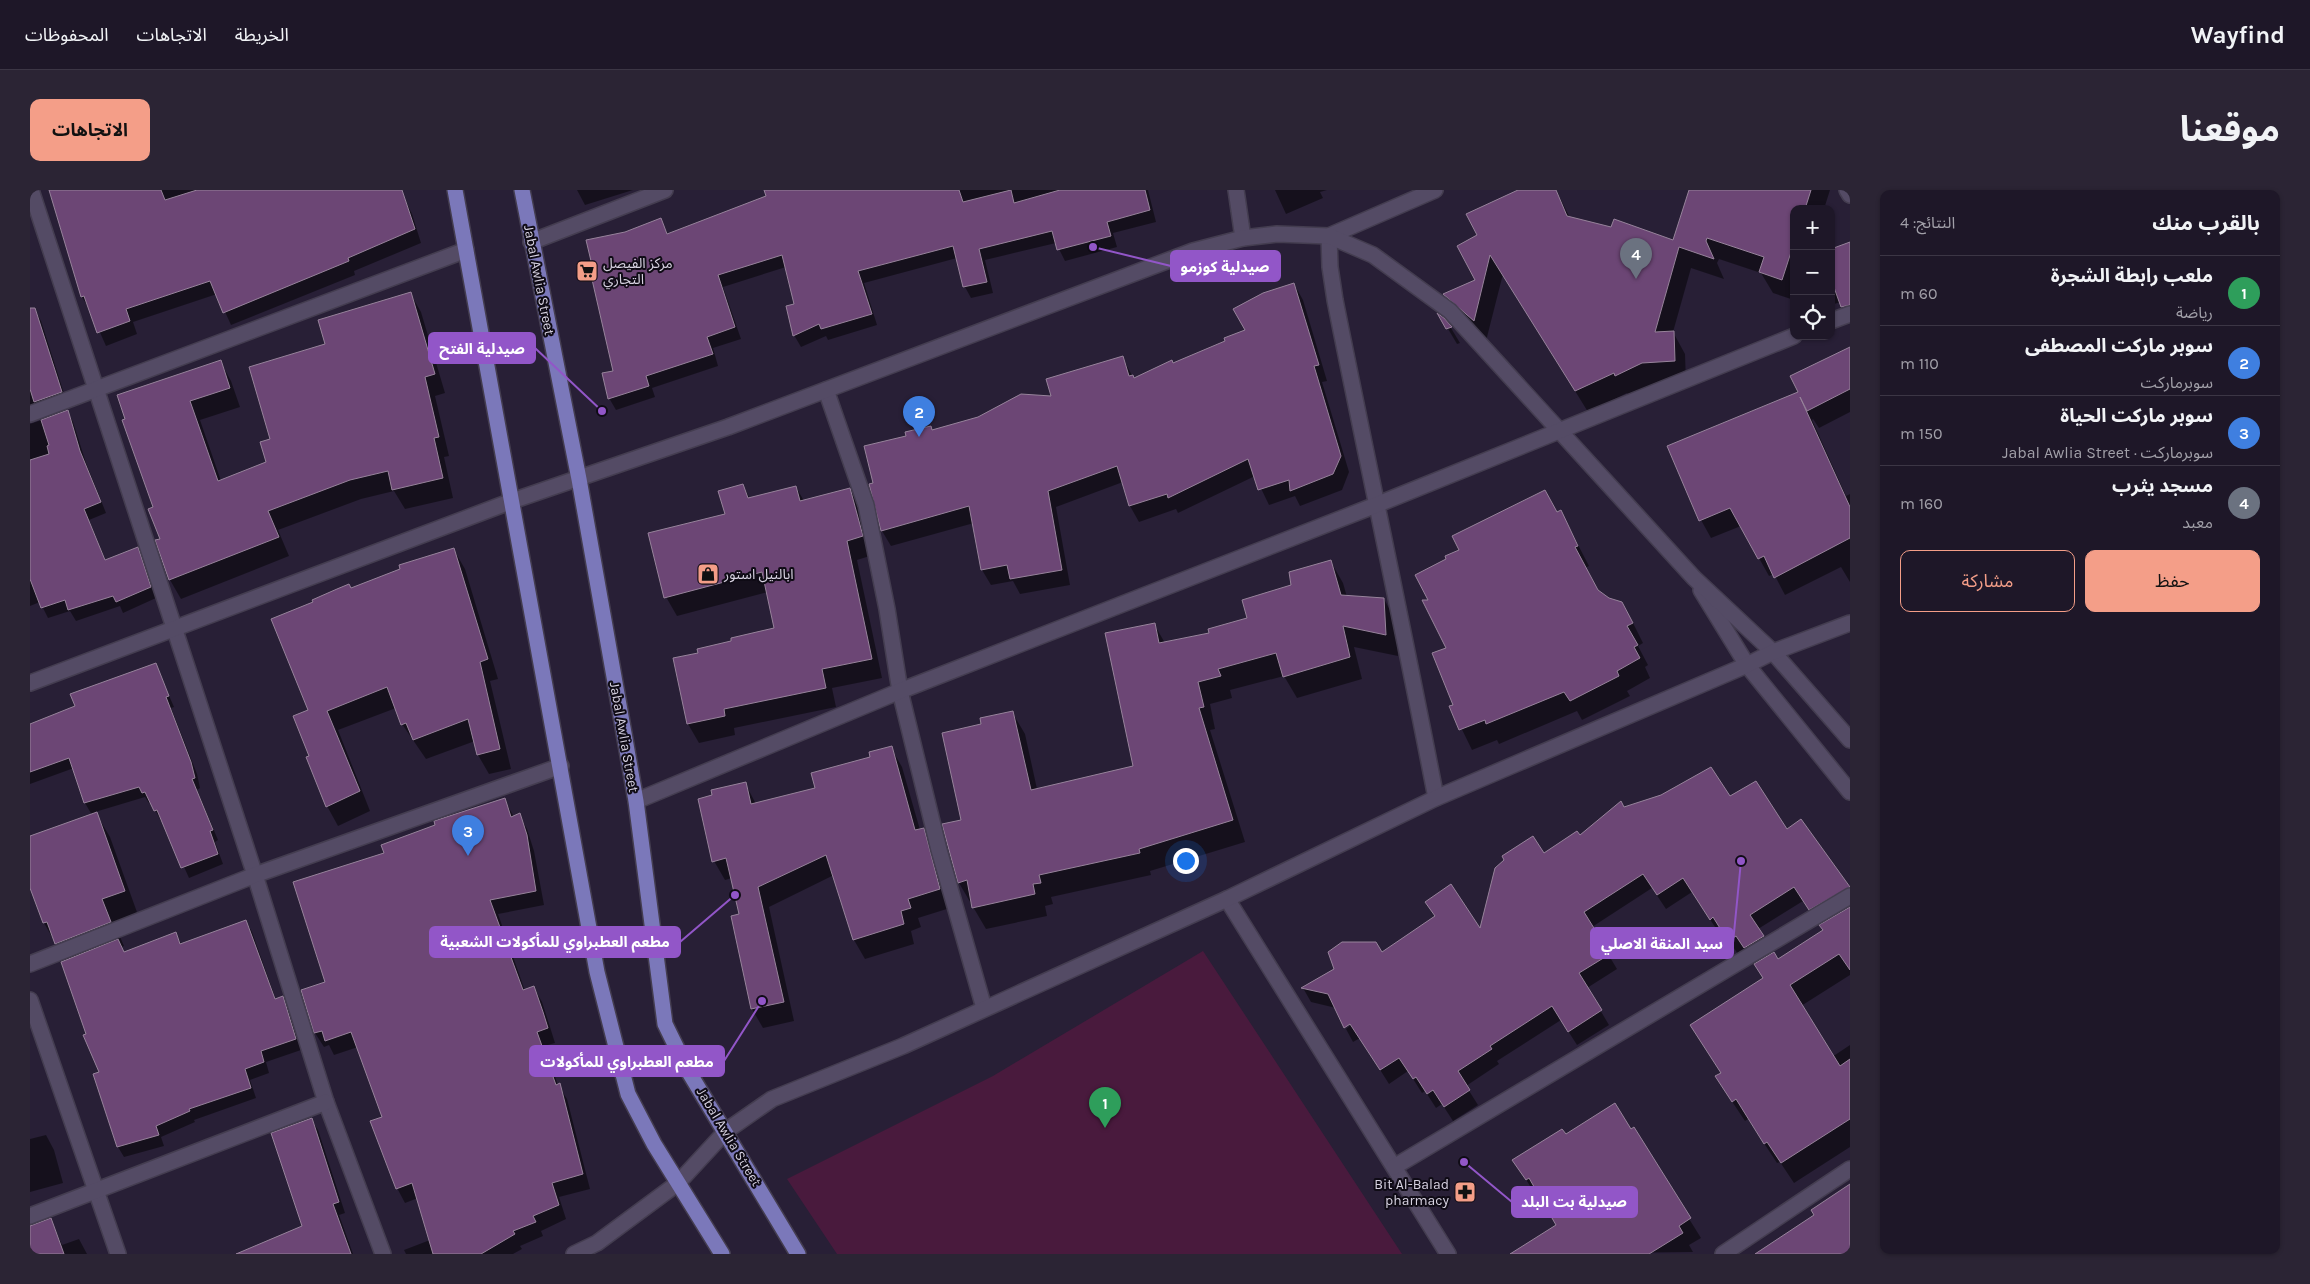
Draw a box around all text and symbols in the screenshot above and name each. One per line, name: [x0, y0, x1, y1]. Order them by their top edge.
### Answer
text: Wayfind: [2191, 21, 2285, 49]
text: المحفوظات: [25, 24, 109, 46]
text: الاتجاهات: [137, 24, 207, 46]
text: الخريطة: [235, 24, 289, 46]
button: الاتجاهات: [30, 99, 150, 161]
text: موقعنا: [2180, 109, 2280, 150]
map controls: [1790, 205, 1835, 340]
button: +: [1790, 205, 1835, 250]
text: بالقرب منك: [2152, 211, 2260, 235]
text: النتائج: 4: [1900, 213, 1955, 232]
street label: Jabal Awlia Street: [520, 223, 558, 337]
pin: 4: [1620, 238, 1652, 279]
button: −: [1790, 250, 1835, 295]
callout: صيدلية كوزمو: [1171, 251, 1280, 281]
place label: مركز الفيصل التجاري: [603, 255, 673, 290]
text: صيدلية كوزمو: [1181, 258, 1270, 276]
supermarket icon: مركز الفيصل التجاري: [575, 259, 599, 283]
text: ملعب رابطة الشجرة: [2051, 265, 2213, 287]
text: 60 m: [1900, 284, 1937, 303]
text: 1: [2241, 284, 2247, 303]
button: locate: [1790, 295, 1835, 340]
text: رياضة: [2176, 303, 2213, 322]
callout: صيدلية الفتح: [429, 333, 535, 363]
text: سوبر ماركت المصطفى: [2025, 335, 2213, 357]
text: صيدلية الفتح: [439, 340, 525, 360]
text: 110 m: [1900, 354, 1939, 373]
text: 2: [2239, 354, 2249, 373]
text: سوبرماركت: [2141, 373, 2213, 392]
pin: 2: [903, 396, 935, 437]
text: سوبر ماركت الحياة: [2060, 405, 2213, 427]
text: 150 m: [1900, 424, 1943, 443]
text: 3: [2239, 424, 2249, 443]
text: سوبرماركت · Jabal Awlia Street: [2002, 443, 2213, 462]
text: مسجد يثرب: [2112, 475, 2213, 497]
text: 160 m: [1900, 494, 1943, 513]
text: 4: [2239, 494, 2249, 513]
text: معبد: [2182, 513, 2213, 532]
button: مشاركة: [1900, 550, 2075, 612]
button: حفظ: [2085, 550, 2260, 612]
shop icon: ابالنيل استور: [696, 562, 720, 586]
place label: ابالنيل استور: [723, 566, 794, 583]
street label: Jabal Awlia Street: [606, 680, 642, 794]
pin: 3: [452, 815, 484, 856]
your location: [1173, 848, 1199, 874]
callout: مطعم العطبراوي للمأكولات الشعبية: [430, 927, 680, 957]
callout: سيد المنقة الاصلي: [1591, 928, 1733, 958]
text: مطعم العطبراوي للمأكولات الشعبية: [440, 932, 670, 953]
text: سيد المنقة الاصلي: [1601, 935, 1723, 955]
callout: مطعم العطبراوي للمأكولات: [530, 1046, 724, 1076]
text: مطعم العطبراوي للمأكولات: [540, 1052, 714, 1073]
street label: Jabal Awlia Street: [693, 1085, 765, 1189]
pin: 1: [1089, 1087, 1121, 1128]
place label: Bit Al-Balad pharmacy: [1374, 1176, 1449, 1209]
pharmacy icon: Bit Al-Balad pharmacy: [1453, 1180, 1477, 1204]
callout: صيدلية بت البلد: [1512, 1187, 1637, 1217]
text: صيدلية بت البلد: [1521, 1193, 1627, 1211]

